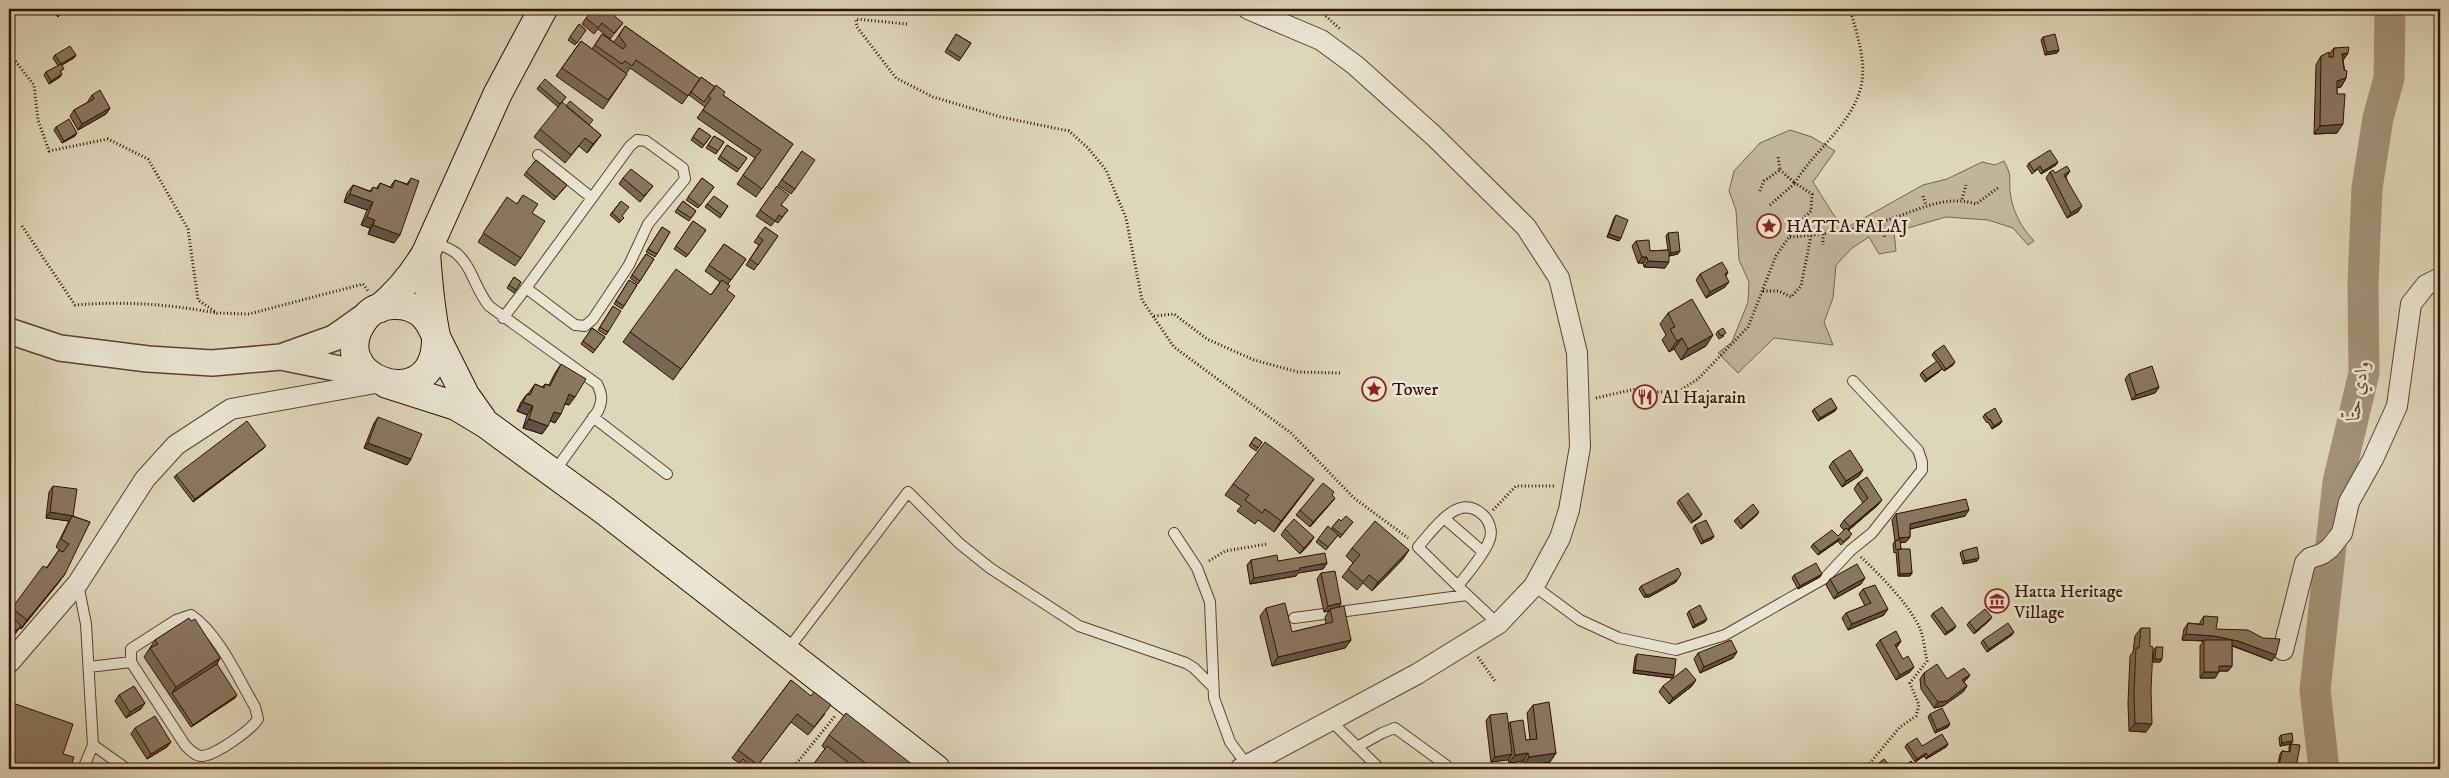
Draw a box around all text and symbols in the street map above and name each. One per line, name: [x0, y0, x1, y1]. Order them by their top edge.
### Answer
place icon: HATTA FALAJ: [1756, 213, 1782, 239]
place label: HATTA FALAJ: [1786, 216, 1908, 238]
water label: وادي حتّا: [2340, 358, 2378, 424]
place icon: Tower: [1361, 376, 1387, 402]
place label: Tower: [1392, 379, 1438, 401]
restaurant icon: Al Hajarain: [1632, 384, 1658, 410]
place label: Al Hajarain: [1662, 387, 1746, 409]
place label: Hatta Heritage Village: [2013, 581, 2123, 624]
museum icon: Hatta Heritage Village: [1984, 588, 2010, 614]

